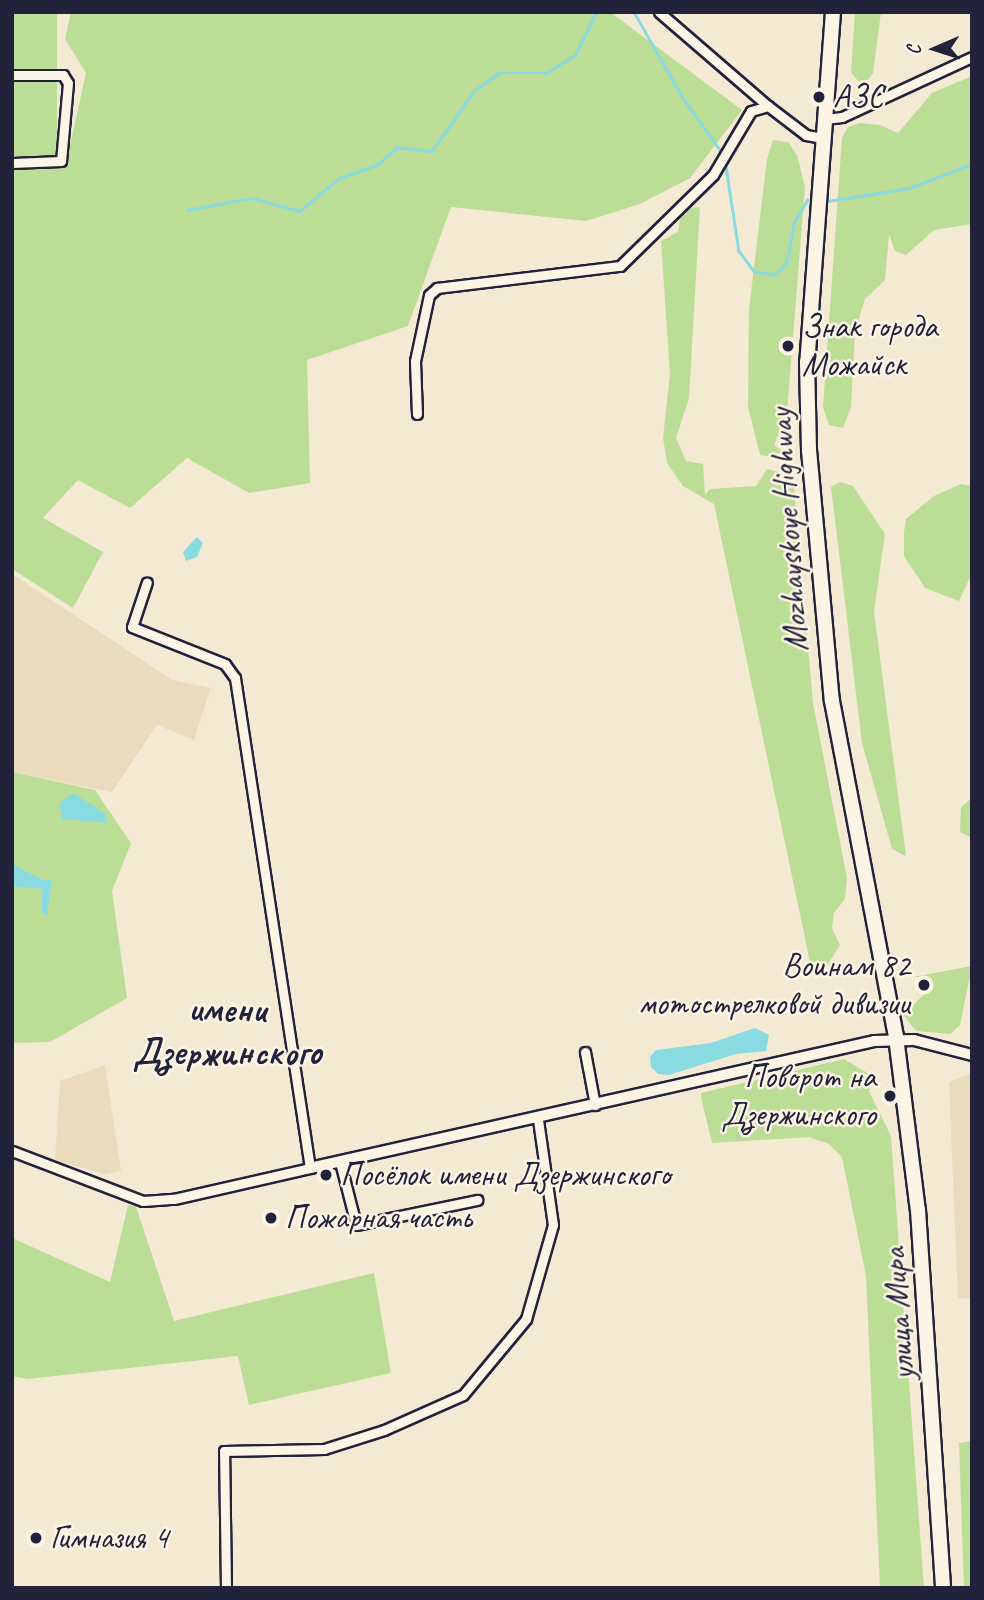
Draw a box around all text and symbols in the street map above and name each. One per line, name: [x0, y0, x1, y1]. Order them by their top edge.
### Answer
north arrow: [900, 14, 970, 84]
text: С: [902, 45, 926, 55]
place label: АЗС: [833, 77, 883, 117]
marker: АЗС: [811, 89, 827, 105]
place label: Знак города Можайск: [802, 307, 937, 385]
marker: Знак города Можайск: [780, 338, 796, 354]
street label: Mozhayskoye Highway: [761, 407, 817, 653]
place label: Воинам 82 мотострелковой дивизии: [638, 946, 910, 1024]
marker: Воинам 82 мотострелковой дивизии: [916, 977, 932, 993]
district label: имени Дзержинского: [133, 988, 321, 1075]
place label: Поворот на Дзержинского: [721, 1057, 876, 1135]
marker: Поворот на Дзержинского: [882, 1088, 898, 1104]
place label: Посёлок имени Дзержинского: [340, 1155, 665, 1195]
marker: Посёлок имени Дзержинского: [318, 1167, 334, 1183]
place label: Пожарная часть: [285, 1198, 473, 1238]
marker: Пожарная часть: [263, 1210, 279, 1226]
street label: улица Мира: [875, 1246, 923, 1382]
place label: Гимназия 4: [50, 1518, 168, 1558]
marker: Гимназия 4: [28, 1530, 44, 1546]

